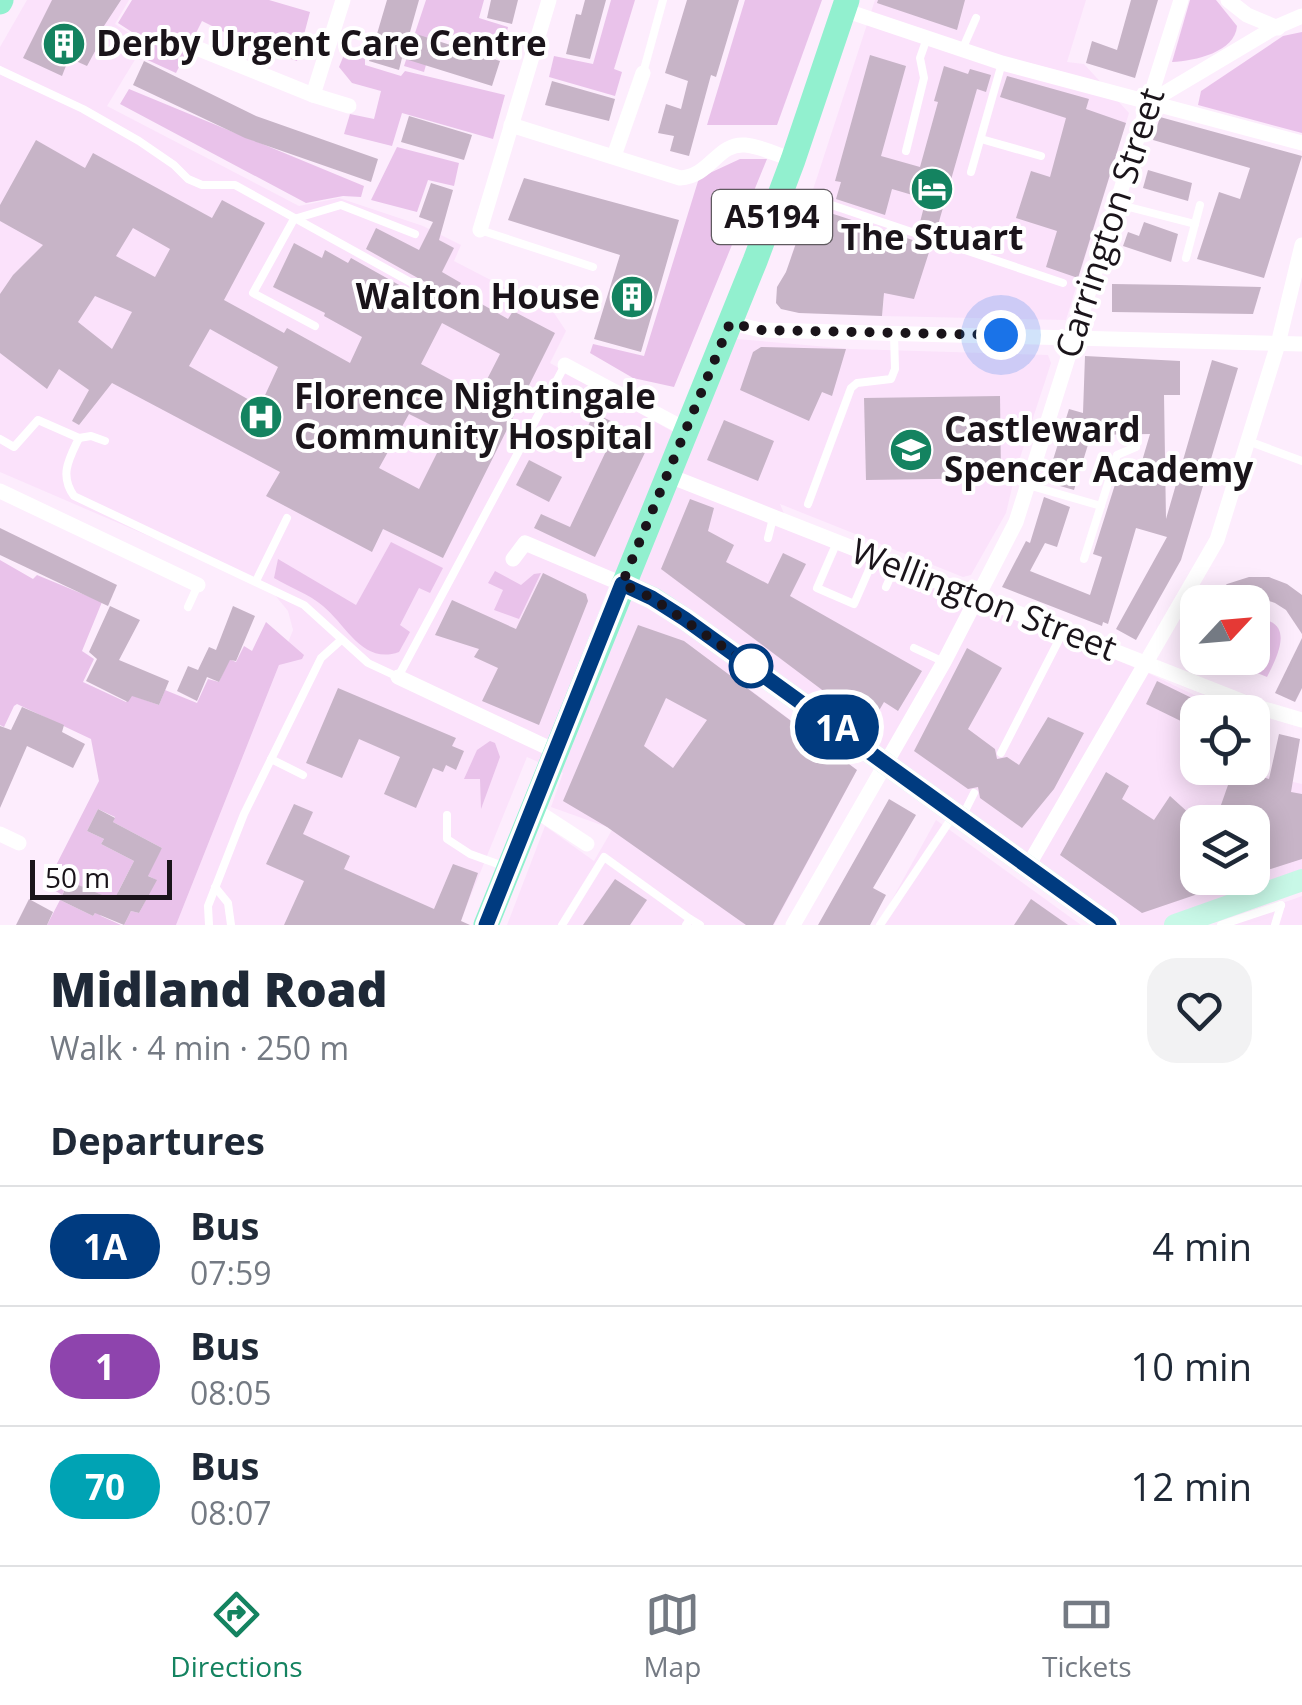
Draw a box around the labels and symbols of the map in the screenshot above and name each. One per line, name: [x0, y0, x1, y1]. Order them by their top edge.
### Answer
place label: Derby Urgent Care Centre: [96, 19, 547, 66]
building icon: Derby Urgent Care Centre: [41, 21, 87, 67]
street label: Carrington Street: [1043, 82, 1174, 364]
hotel icon: The Stuart: [909, 166, 955, 212]
road number: A5194: [712, 190, 832, 244]
place label: The Stuart: [841, 213, 1023, 260]
place label: Walton House: [356, 272, 600, 319]
building icon: Walton House: [609, 274, 655, 320]
your location: [976, 310, 1026, 360]
place label: Florence Nightingale Community Hospital: [294, 372, 656, 459]
hospital icon: Florence Nightingale Community Hospital: [238, 394, 284, 440]
place label: Castleward Spencer Academy: [944, 405, 1253, 492]
school or university icon: Castleward Spencer Academy: [888, 427, 934, 473]
street label: Wellington Street: [845, 526, 1124, 671]
north arrow: [1180, 585, 1270, 675]
unlabelled marker: [730, 645, 772, 687]
line badge: 1A: [792, 694, 882, 760]
scale bar: [30, 855, 172, 900]

